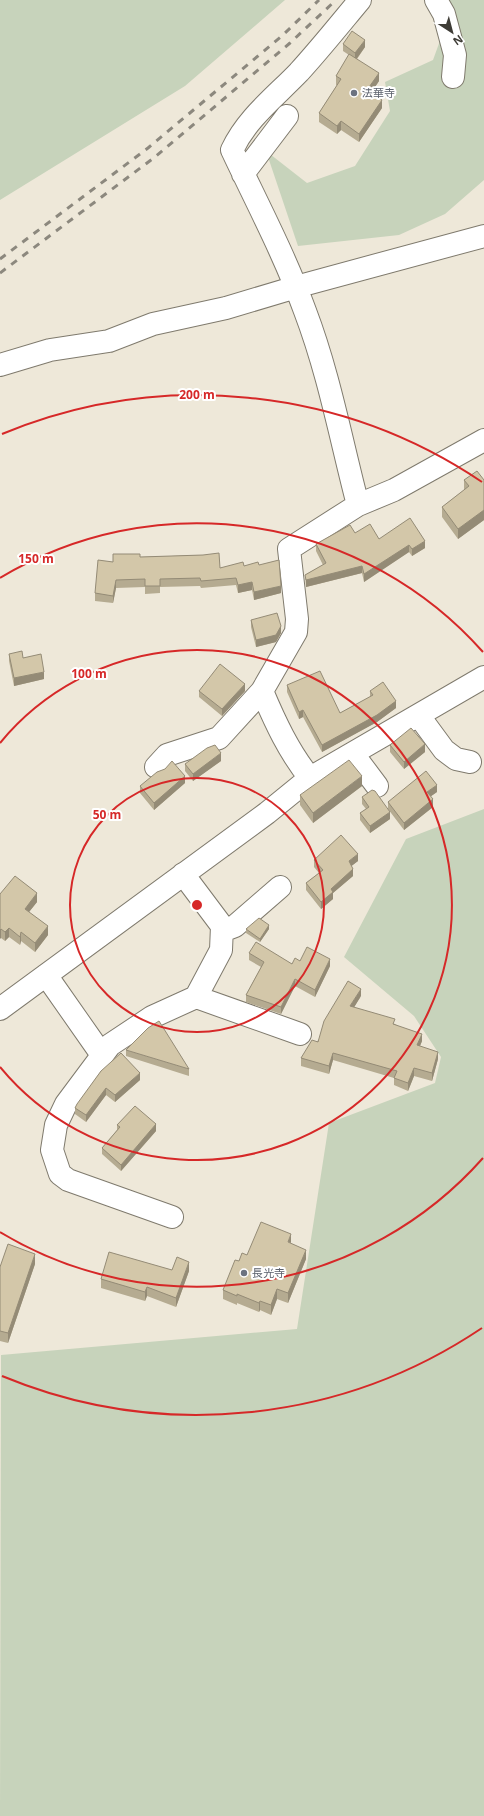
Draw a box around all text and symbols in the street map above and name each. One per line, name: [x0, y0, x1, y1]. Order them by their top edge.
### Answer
north arrow: [432, 12, 472, 52]
text: N: [450, 32, 466, 49]
place label: 法華寺: [362, 85, 395, 100]
marker: 法華寺: [349, 88, 359, 98]
text: 200 m: [179, 386, 215, 403]
text: 150 m: [18, 550, 54, 567]
text: 100 m: [71, 665, 107, 682]
text: 50 m: [93, 806, 121, 823]
centre of rings: [190, 898, 204, 912]
place label: 長光寺: [252, 1265, 285, 1280]
marker: 長光寺: [239, 1268, 249, 1278]

